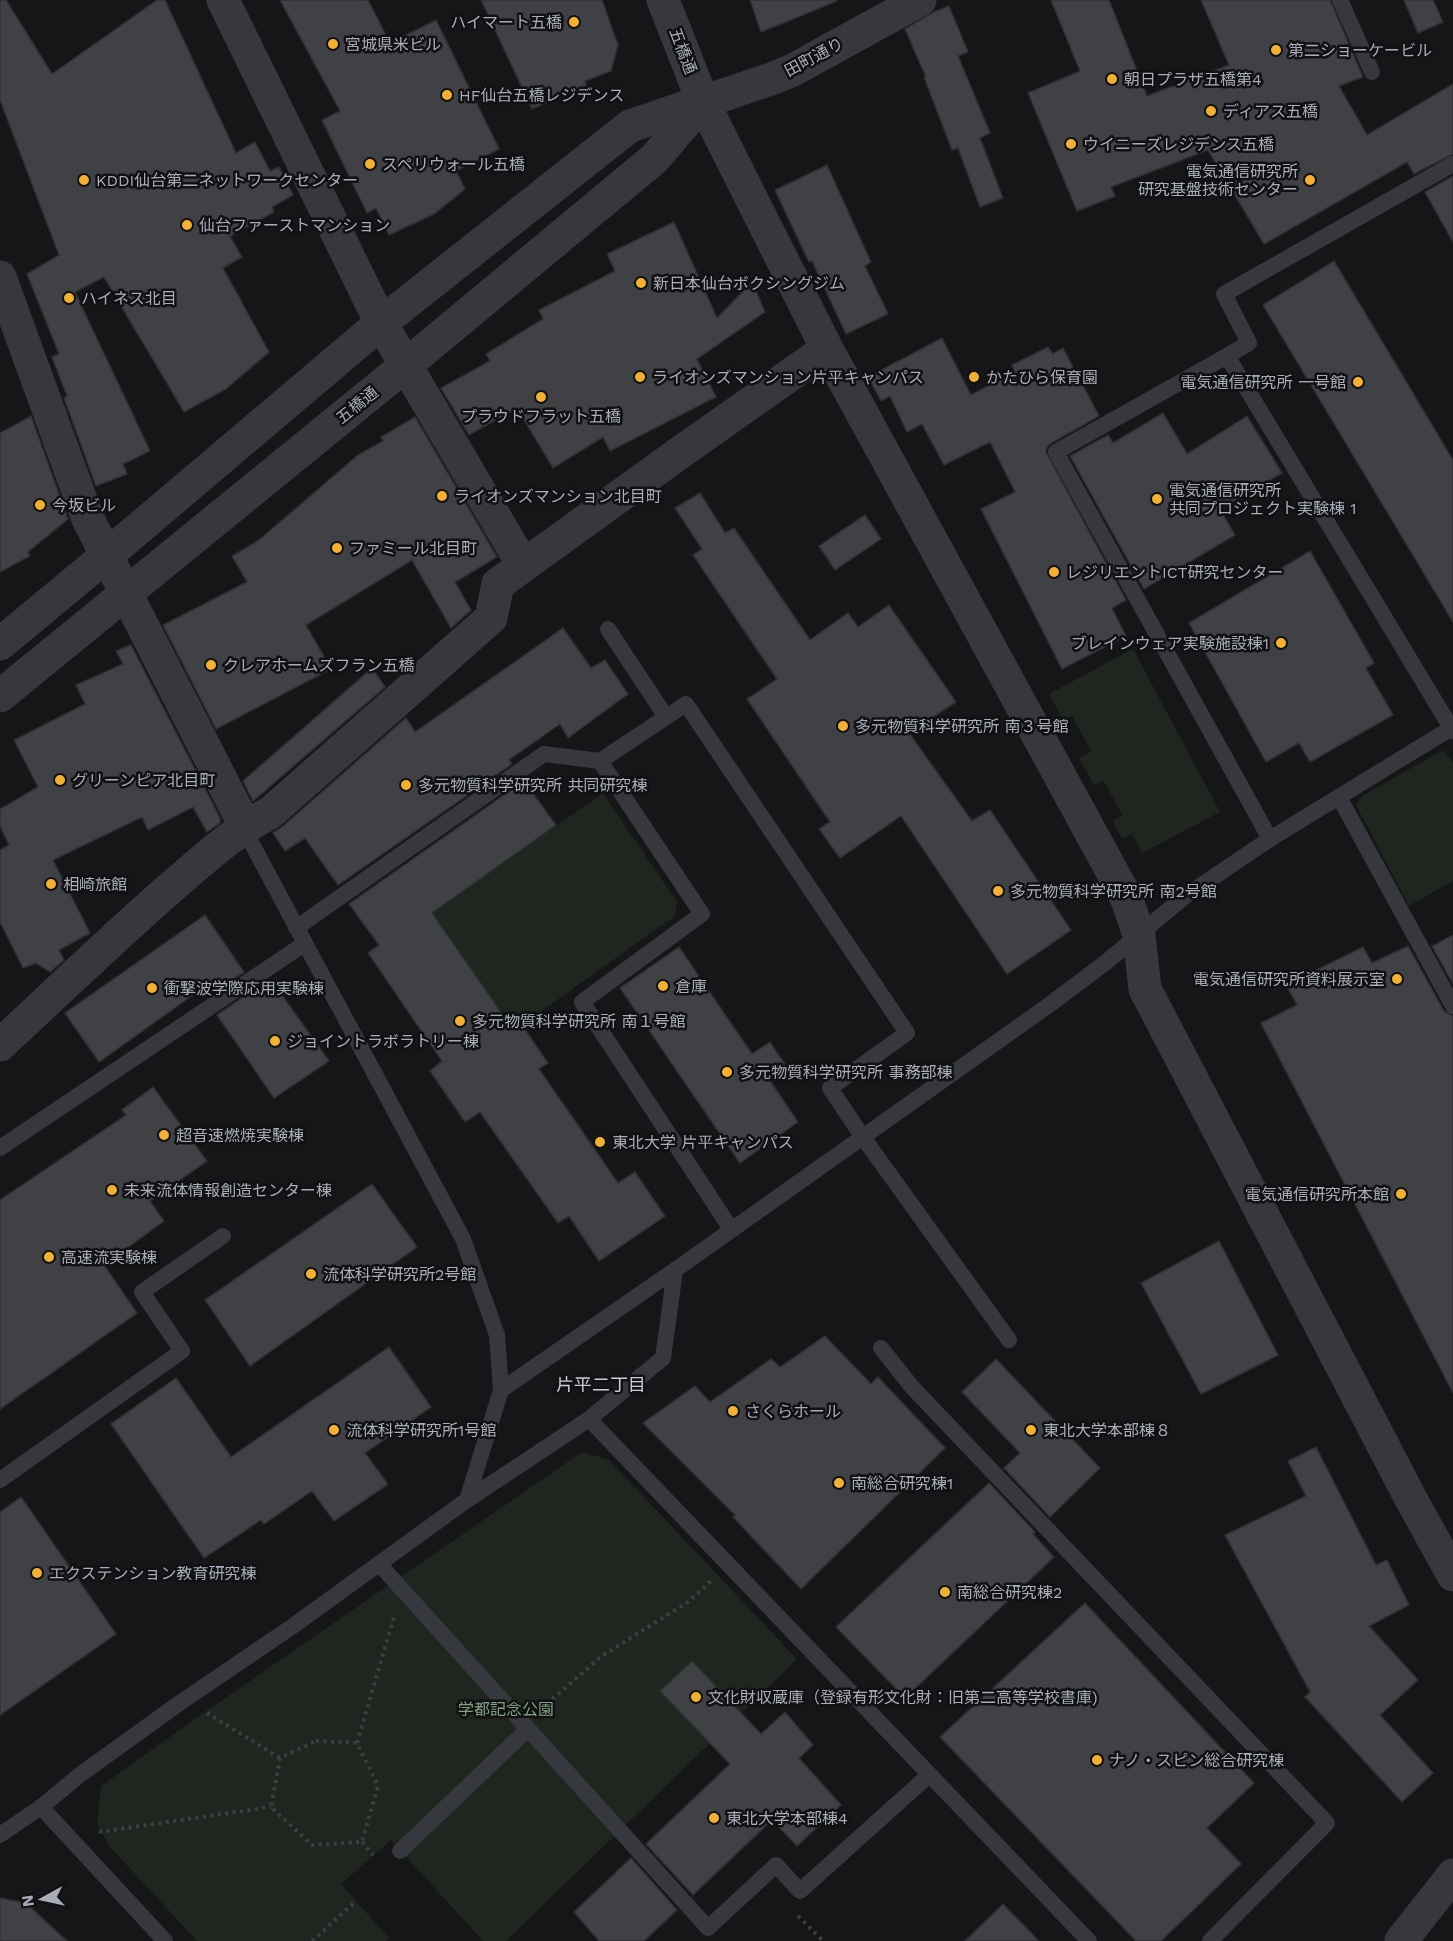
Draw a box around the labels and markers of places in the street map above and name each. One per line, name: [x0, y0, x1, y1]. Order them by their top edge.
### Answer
place label: ハイマート五橋: [450, 13, 562, 32]
marker: ハイマート五橋: [567, 15, 581, 29]
place label: 宮城県米ビル: [345, 35, 441, 54]
marker: 宮城県米ビル: [326, 37, 340, 51]
place label: 第二ショーケービル: [1288, 41, 1432, 60]
marker: 第二ショーケービル: [1269, 43, 1283, 57]
place label: 朝日プラザ五橋第4: [1124, 70, 1262, 89]
marker: 朝日プラザ五橋第4: [1105, 72, 1119, 86]
place label: HF仙台五橋レジデンス: [459, 86, 624, 105]
marker: HF仙台五橋レジデンス: [440, 88, 454, 102]
place label: ディアス五橋: [1223, 102, 1318, 121]
marker: ディアス五橋: [1204, 104, 1218, 118]
place label: ウイニーズレジデンス五橋: [1083, 135, 1274, 154]
marker: ウイニーズレジデンス五橋: [1064, 137, 1078, 151]
place label: スペリウォール五橋: [382, 155, 525, 174]
marker: スペリウォール五橋: [363, 157, 377, 171]
place label: 電気通信研究所 研究基盤技術センター: [1138, 162, 1298, 199]
place label: KDDI仙台第二ネットワークセンター: [96, 171, 358, 190]
marker: KDDI仙台第二ネットワークセンター: [77, 173, 91, 187]
marker: 電気通信研究所 研究基盤技術センター: [1303, 173, 1317, 187]
place label: 仙台ファーストマンション: [199, 216, 390, 235]
marker: 仙台ファーストマンション: [180, 218, 194, 232]
place label: 新日本仙台ボクシングジム: [653, 274, 845, 293]
marker: 新日本仙台ボクシングジム: [634, 276, 648, 290]
place label: ハイネス北目: [81, 289, 177, 308]
marker: ハイネス北目: [62, 291, 76, 305]
place label: ライオンズマンション片平キャンパス: [652, 368, 924, 387]
place label: かたひら保育園: [986, 368, 1098, 387]
marker: ライオンズマンション片平キャンパス: [633, 370, 647, 384]
marker: かたひら保育園: [967, 370, 981, 384]
place label: 電気通信研究所 一号館: [1181, 373, 1346, 392]
marker: 電気通信研究所 一号館: [1351, 375, 1365, 389]
marker: プラウドフラット五橋: [534, 390, 548, 404]
place label: プラウドフラット五橋: [461, 407, 621, 426]
place label: 電気通信研究所 共同プロジェクト実験棟 1: [1169, 481, 1356, 518]
place label: ライオンズマンション北目町: [454, 487, 662, 506]
marker: ライオンズマンション北目町: [435, 489, 449, 503]
marker: 電気通信研究所 共同プロジェクト実験棟 1: [1150, 492, 1164, 506]
place label: 今坂ビル: [52, 496, 116, 515]
marker: 今坂ビル: [33, 498, 47, 512]
place label: ファミール北目町: [349, 539, 477, 558]
marker: ファミール北目町: [330, 541, 344, 555]
place label: レジリエントICT研究センター: [1066, 563, 1283, 582]
marker: レジリエントICT研究センター: [1047, 565, 1061, 579]
place label: ブレインウェア実験施設棟1: [1071, 634, 1269, 653]
marker: ブレインウェア実験施設棟1: [1274, 636, 1288, 650]
place label: クレアホームズフラン五橋: [223, 656, 415, 675]
marker: クレアホームズフラン五橋: [204, 658, 218, 672]
place label: 多元物質科学研究所 南３号館: [855, 717, 1068, 736]
marker: 多元物質科学研究所 南３号館: [836, 719, 850, 733]
place label: グリーンピア北目町: [72, 771, 215, 790]
marker: グリーンピア北目町: [53, 773, 67, 787]
place label: 多元物質科学研究所 共同研究棟: [418, 776, 647, 795]
marker: 多元物質科学研究所 共同研究棟: [399, 778, 413, 792]
place label: 相崎旅館: [63, 875, 127, 894]
marker: 相崎旅館: [44, 877, 58, 891]
place label: 多元物質科学研究所 南2号館: [1010, 882, 1217, 901]
marker: 多元物質科学研究所 南2号館: [991, 884, 1005, 898]
place label: 電気通信研究所資料展示室: [1193, 970, 1385, 989]
marker: 電気通信研究所資料展示室: [1390, 972, 1404, 986]
place label: 倉庫: [675, 977, 707, 996]
place label: 衝撃波学際応用実験棟: [164, 979, 324, 998]
marker: 倉庫: [656, 979, 670, 993]
marker: 衝撃波学際応用実験棟: [145, 981, 159, 995]
place label: 多元物質科学研究所 南１号館: [472, 1012, 685, 1031]
marker: 多元物質科学研究所 南１号館: [453, 1014, 467, 1028]
place label: ジョイントラボラトリー棟: [287, 1032, 479, 1051]
marker: ジョイントラボラトリー棟: [268, 1034, 282, 1048]
place label: 多元物質科学研究所 事務部棟: [739, 1063, 952, 1082]
marker: 多元物質科学研究所 事務部棟: [720, 1065, 734, 1079]
place label: 超音速燃焼実験棟: [176, 1126, 304, 1145]
marker: 超音速燃焼実験棟: [157, 1128, 171, 1142]
place label: 東北大学 片平キャンパス: [612, 1133, 793, 1152]
marker: 東北大学 片平キャンパス: [593, 1135, 607, 1149]
place label: 未来流体情報創造センター棟: [124, 1181, 332, 1200]
marker: 未来流体情報創造センター棟: [105, 1183, 119, 1197]
place label: 電気通信研究所本館: [1245, 1185, 1389, 1204]
marker: 電気通信研究所本館: [1394, 1187, 1408, 1201]
place label: 高速流実験棟: [61, 1248, 157, 1267]
marker: 高速流実験棟: [42, 1250, 56, 1264]
place label: 流体科学研究所2号館: [323, 1265, 476, 1284]
marker: 流体科学研究所2号館: [304, 1267, 318, 1281]
place label: さくらホール: [745, 1402, 841, 1421]
marker: さくらホール: [726, 1404, 740, 1418]
place label: 流体科学研究所1号館: [346, 1421, 496, 1440]
place label: 東北大学本部棟８: [1043, 1421, 1171, 1440]
marker: 流体科学研究所1号館: [327, 1423, 341, 1437]
marker: 東北大学本部棟８: [1024, 1423, 1038, 1437]
place label: 南総合研究棟1: [851, 1474, 953, 1493]
marker: 南総合研究棟1: [832, 1476, 846, 1490]
place label: エクステンション教育研究棟: [49, 1564, 257, 1583]
marker: エクステンション教育研究棟: [30, 1566, 44, 1580]
place label: 南総合研究棟2: [957, 1583, 1062, 1602]
marker: 南総合研究棟2: [938, 1585, 952, 1599]
place label: 文化財収蔵庫（登録有形文化財：旧第二高等学校書庫): [708, 1688, 1098, 1707]
marker: 文化財収蔵庫（登録有形文化財：旧第二高等学校書庫): [689, 1690, 703, 1704]
place label: ナノ・スピン総合研究棟: [1109, 1751, 1284, 1770]
marker: ナノ・スピン総合研究棟: [1090, 1753, 1104, 1767]
place label: 東北大学本部棟4: [726, 1809, 848, 1828]
marker: 東北大学本部棟4: [707, 1811, 721, 1825]

